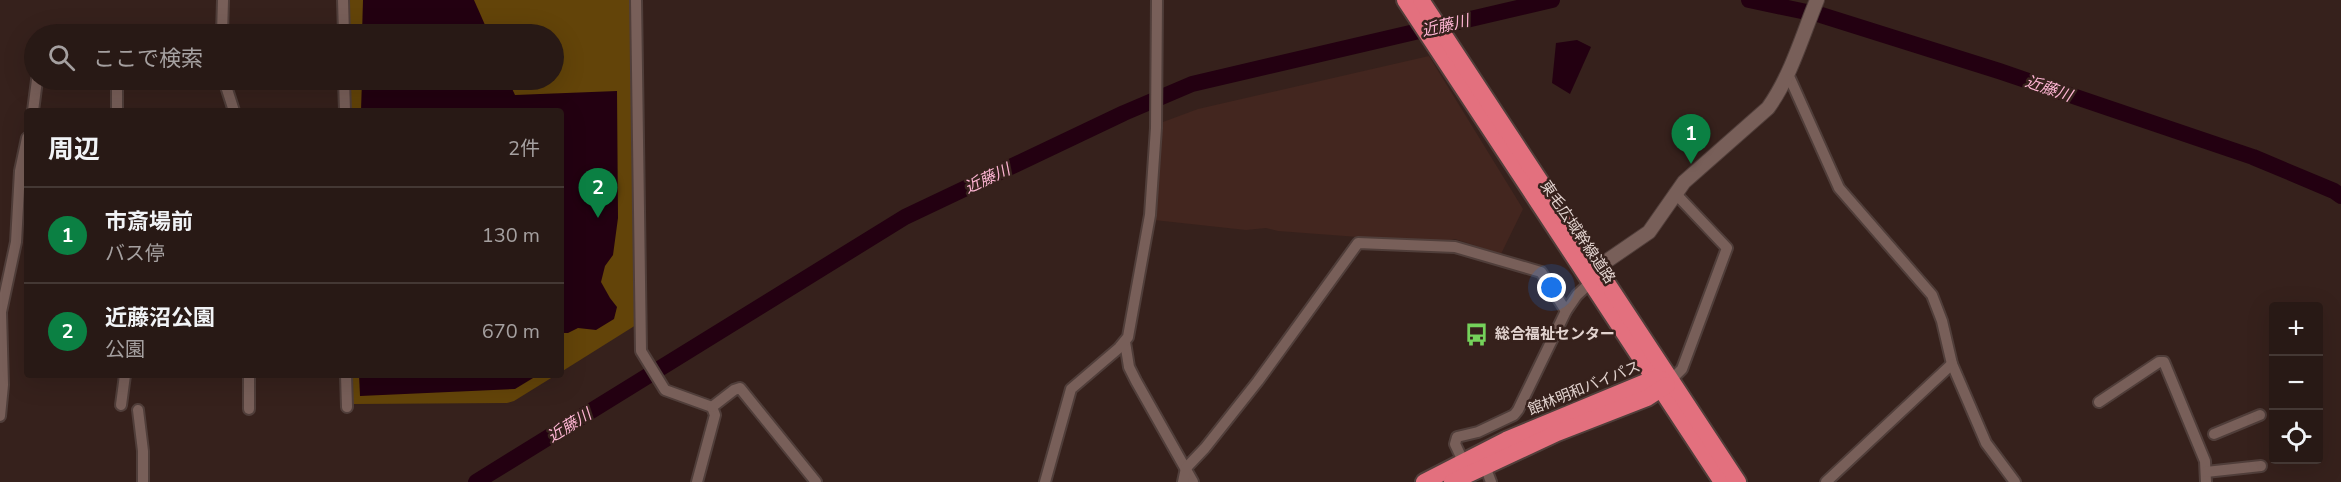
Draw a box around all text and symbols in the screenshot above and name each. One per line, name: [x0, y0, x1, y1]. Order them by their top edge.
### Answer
water label: 近藤川: [1419, 9, 1473, 42]
search box: [24, 24, 564, 90]
icon: search: [45, 41, 78, 74]
text: ここで検索: [93, 44, 203, 74]
water label: 近藤川: [2022, 71, 2077, 108]
pin: 1: [1672, 114, 1710, 164]
text: 周辺: [48, 132, 100, 167]
text: 2件: [508, 135, 540, 162]
water label: 近藤川: [961, 158, 1016, 199]
pin: 2: [578, 168, 618, 218]
street label: 東毛広域幹線道路: [1536, 177, 1620, 287]
text: 市斎場前: [105, 207, 193, 237]
text: 1: [62, 222, 74, 249]
text: 130 m: [482, 222, 540, 249]
text: バス停: [105, 240, 165, 267]
your location: [1537, 273, 1566, 302]
map controls: [2269, 302, 2323, 464]
button: +: [2269, 302, 2323, 356]
text: 近藤沼公園: [105, 303, 215, 333]
text: 2: [62, 318, 74, 345]
text: 670 m: [482, 318, 540, 345]
bus stop icon: 総合福祉センター: [1464, 321, 1490, 347]
place label: 総合福祉センター: [1495, 324, 1615, 344]
text: 公園: [105, 336, 145, 363]
street label: 館林明和バイパス: [1525, 356, 1643, 420]
button: −: [2269, 356, 2323, 410]
water label: 近藤川: [543, 403, 597, 448]
button: locate: [2269, 410, 2323, 464]

